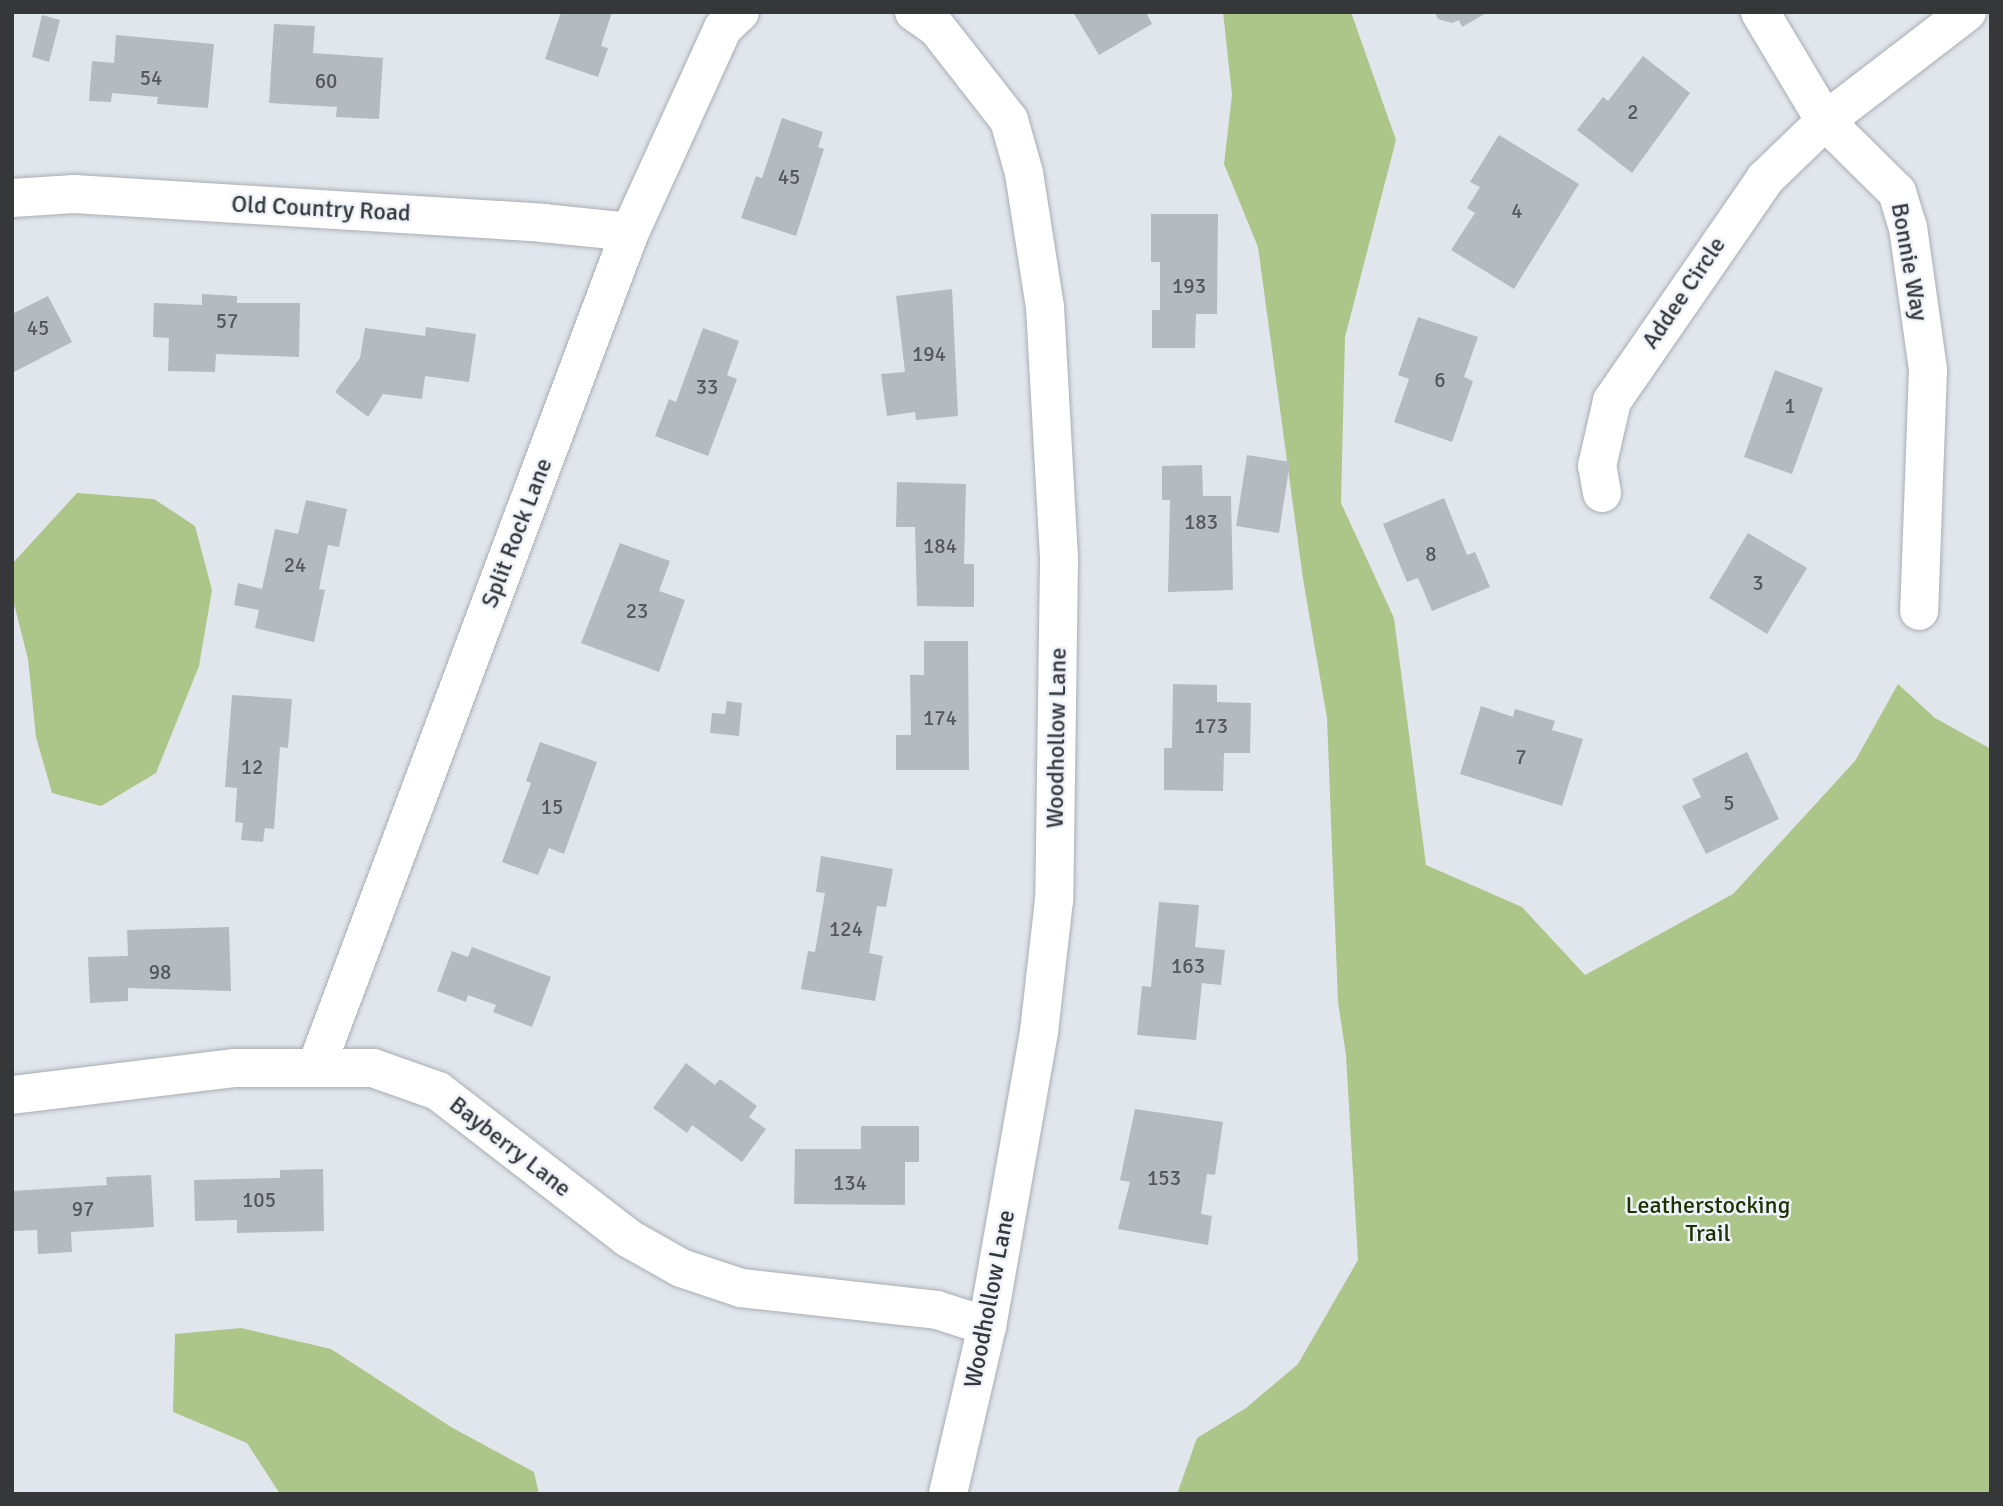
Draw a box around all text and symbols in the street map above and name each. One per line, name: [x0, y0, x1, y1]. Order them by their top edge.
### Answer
house number: 54: [140, 65, 162, 91]
house number: 60: [315, 68, 337, 94]
house number: 2: [1627, 99, 1639, 125]
house number: 45: [778, 164, 800, 190]
street label: Old Country Road: [231, 190, 411, 228]
house number: 4: [1511, 198, 1523, 224]
street label: Bonnie Way: [1884, 201, 1934, 323]
street label: Addee Circle: [1636, 232, 1732, 354]
house number: 193: [1172, 273, 1206, 299]
house number: 57: [216, 308, 238, 334]
house number: 45: [27, 315, 49, 341]
house number: 194: [912, 341, 946, 367]
house number: 6: [1434, 367, 1446, 393]
house number: 33: [696, 374, 718, 400]
house number: 1: [1784, 393, 1796, 419]
street label: Split Rock Lane: [475, 454, 559, 612]
house number: 183: [1184, 509, 1218, 535]
house number: 184: [923, 533, 957, 559]
house number: 8: [1425, 541, 1437, 567]
house number: 24: [284, 552, 306, 578]
house number: 3: [1752, 570, 1764, 596]
house number: 23: [626, 598, 648, 624]
street label: Woodhollow Lane: [1041, 647, 1073, 829]
house number: 174: [923, 705, 957, 731]
house number: 173: [1194, 713, 1228, 739]
house number: 7: [1515, 744, 1527, 770]
house number: 12: [241, 754, 263, 780]
house number: 5: [1723, 790, 1735, 816]
house number: 15: [541, 794, 563, 820]
house number: 124: [829, 916, 863, 942]
house number: 163: [1171, 953, 1205, 979]
house number: 98: [149, 959, 171, 985]
street label: Bayberry Lane: [443, 1091, 577, 1203]
house number: 153: [1147, 1165, 1181, 1191]
house number: 134: [833, 1170, 867, 1196]
house number: 105: [242, 1187, 276, 1213]
park label: Leatherstocking Trail: [1626, 1192, 1790, 1248]
house number: 97: [72, 1196, 94, 1222]
street label: Woodhollow Lane: [959, 1208, 1021, 1390]

